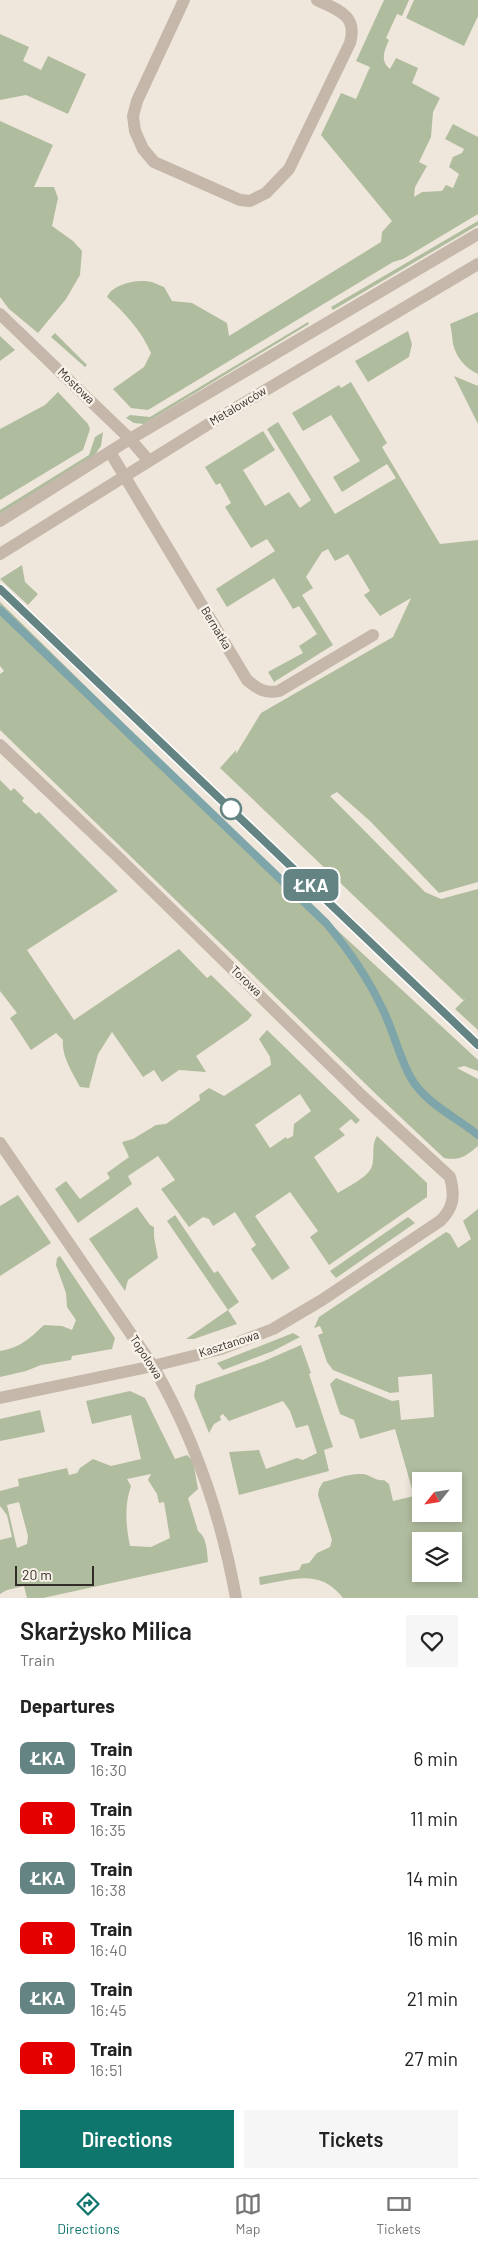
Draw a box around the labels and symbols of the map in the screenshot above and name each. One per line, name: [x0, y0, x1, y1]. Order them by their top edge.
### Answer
street label: Mostowa: [55, 364, 98, 406]
street label: Metalowców: [206, 382, 269, 428]
street label: Bernatka: [199, 604, 235, 651]
unlabelled marker: [220, 798, 242, 820]
line badge: ŁKA: [282, 869, 340, 901]
street label: Torowa: [228, 962, 265, 998]
street label: Kasztanowa: [197, 1327, 261, 1359]
street label: Topolowa: [128, 1332, 166, 1381]
north arrow: [412, 1472, 462, 1522]
scale bar: [15, 1563, 94, 1586]

